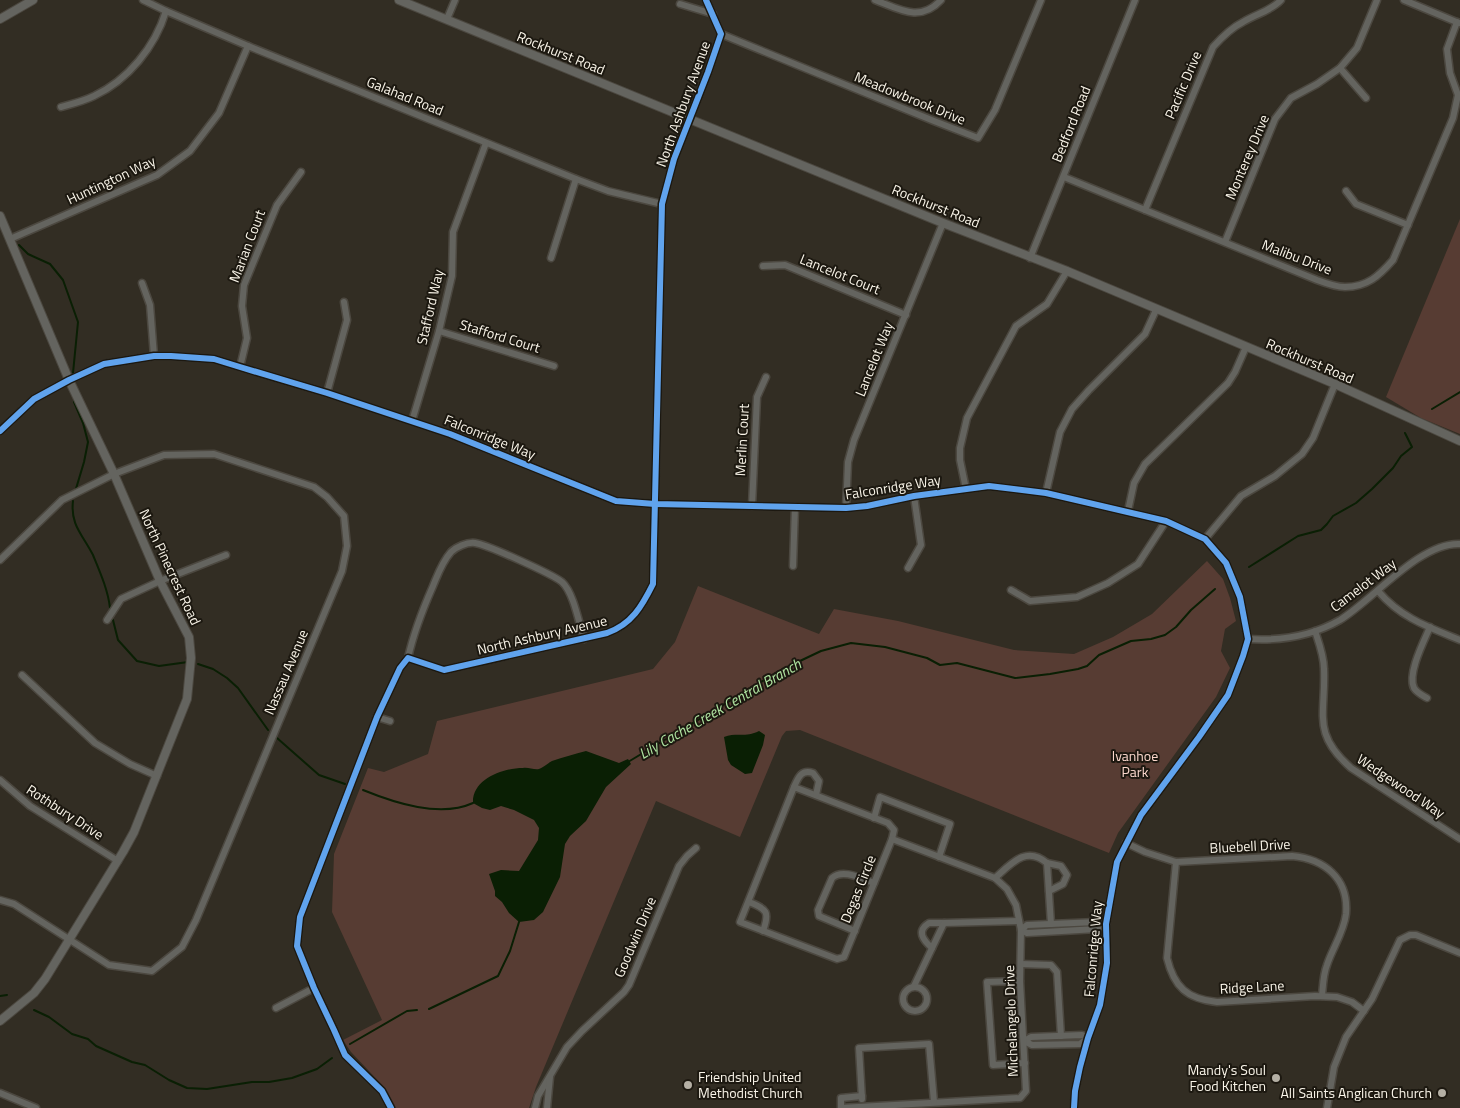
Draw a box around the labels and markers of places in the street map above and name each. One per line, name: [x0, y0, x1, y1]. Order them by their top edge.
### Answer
place label: Mandy's Soul Food Kitchen: [1187, 1059, 1266, 1096]
place label: Friendship United Methodist Church: [698, 1066, 802, 1103]
marker: Mandy's Soul Food Kitchen: [1270, 1072, 1282, 1084]
marker: Friendship United Methodist Church: [682, 1079, 694, 1091]
place label: All Saints Anglican Church: [1280, 1082, 1432, 1103]
marker: All Saints Anglican Church: [1436, 1087, 1448, 1099]

